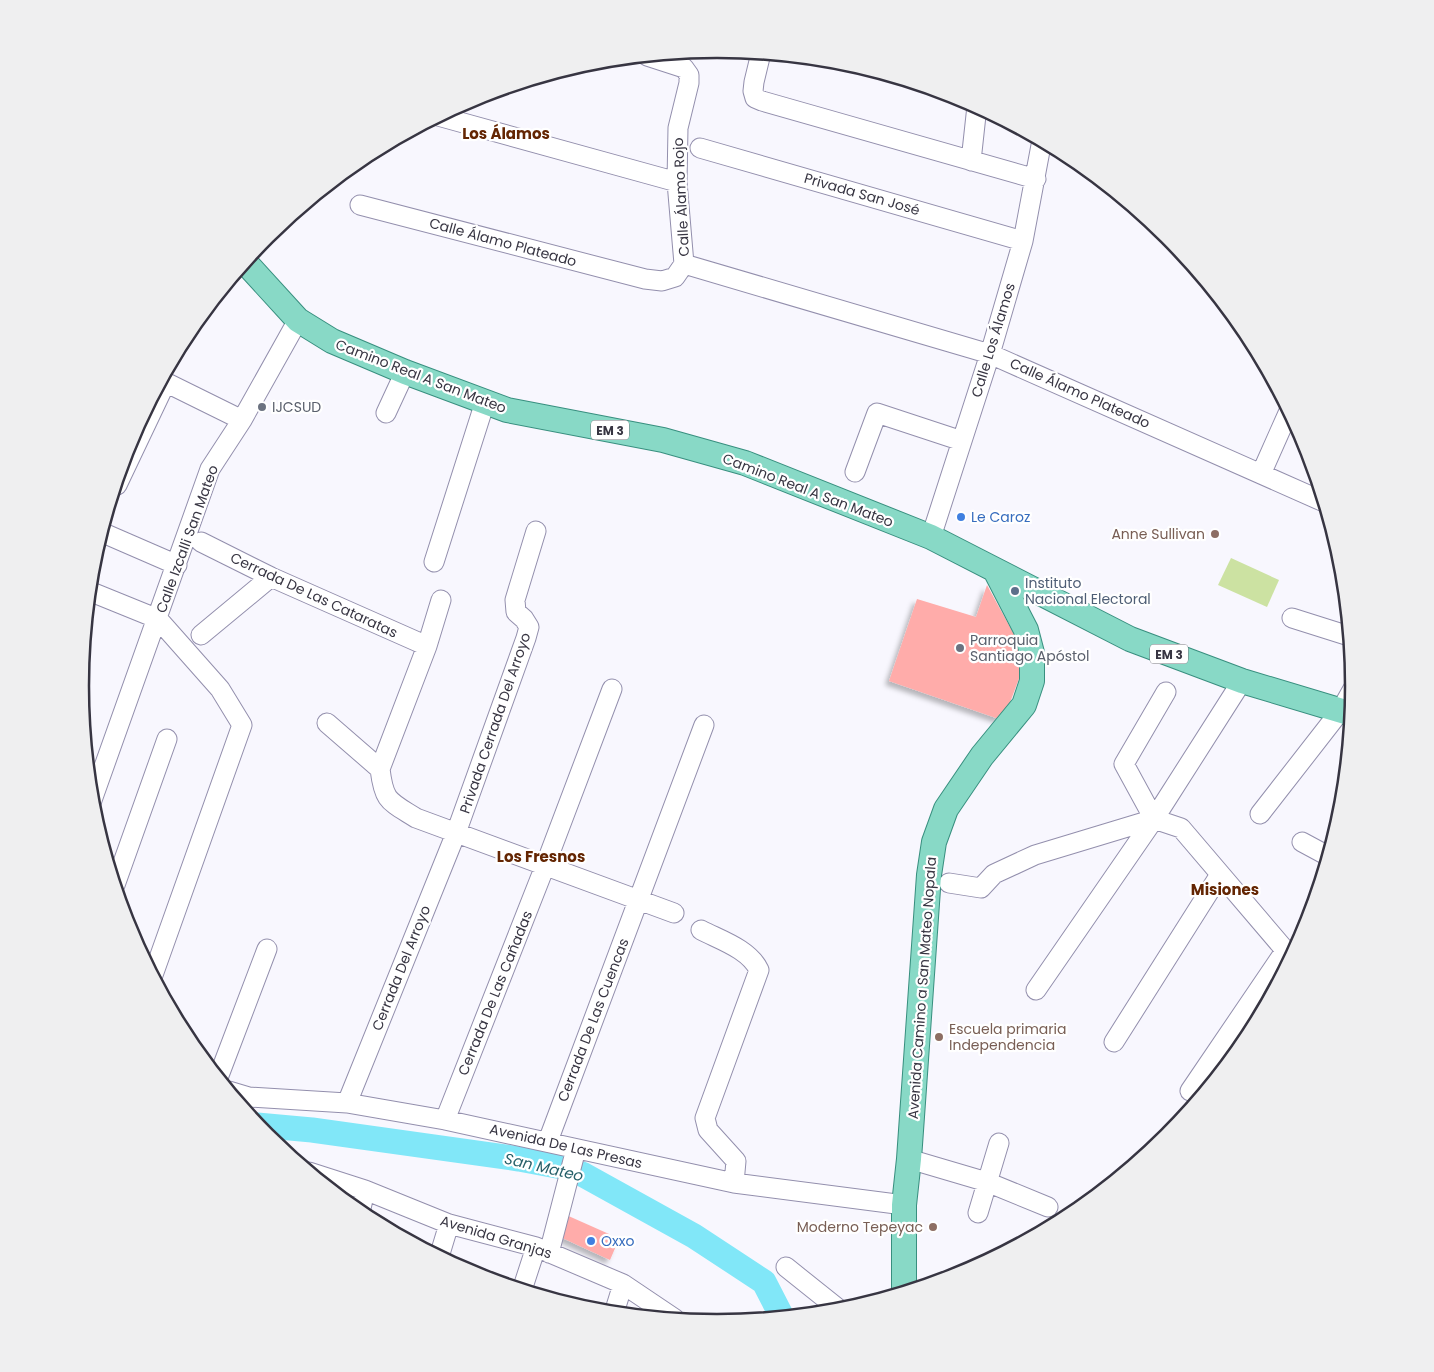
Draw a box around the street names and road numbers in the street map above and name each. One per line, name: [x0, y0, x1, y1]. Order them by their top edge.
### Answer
street label: Calle Álamo Rojo: [668, 137, 694, 257]
street label: Privada San José: [802, 168, 922, 220]
street label: Calle Álamo Plateado: [427, 213, 579, 271]
street label: Calle Los Álamos: [966, 280, 1020, 400]
street label: Camino Real A San Mateo: [333, 334, 509, 418]
street label: Calle Álamo Plateado: [1007, 353, 1153, 433]
road number: EM 3: [591, 420, 629, 440]
street label: Camino Real A San Mateo: [720, 448, 896, 532]
street label: Calle Izcalli San Mateo: [151, 462, 223, 616]
street label: Cerrada De Las Cataratas: [227, 547, 401, 643]
street label: Privada Cerrada Del Arroyo: [455, 630, 535, 816]
road number: EM 3: [1150, 644, 1188, 664]
street label: Avenida Camino a San Mateo Nopala: [903, 856, 941, 1120]
street label: Cerrada Del Arroyo: [367, 902, 435, 1034]
street label: Cerrada De Las Cañadas: [453, 908, 537, 1078]
street label: Cerrada De Las Cuencas: [553, 935, 633, 1105]
street label: Avenida De Las Presas: [488, 1119, 644, 1173]
street label: Avenida Granjas: [438, 1211, 554, 1263]

